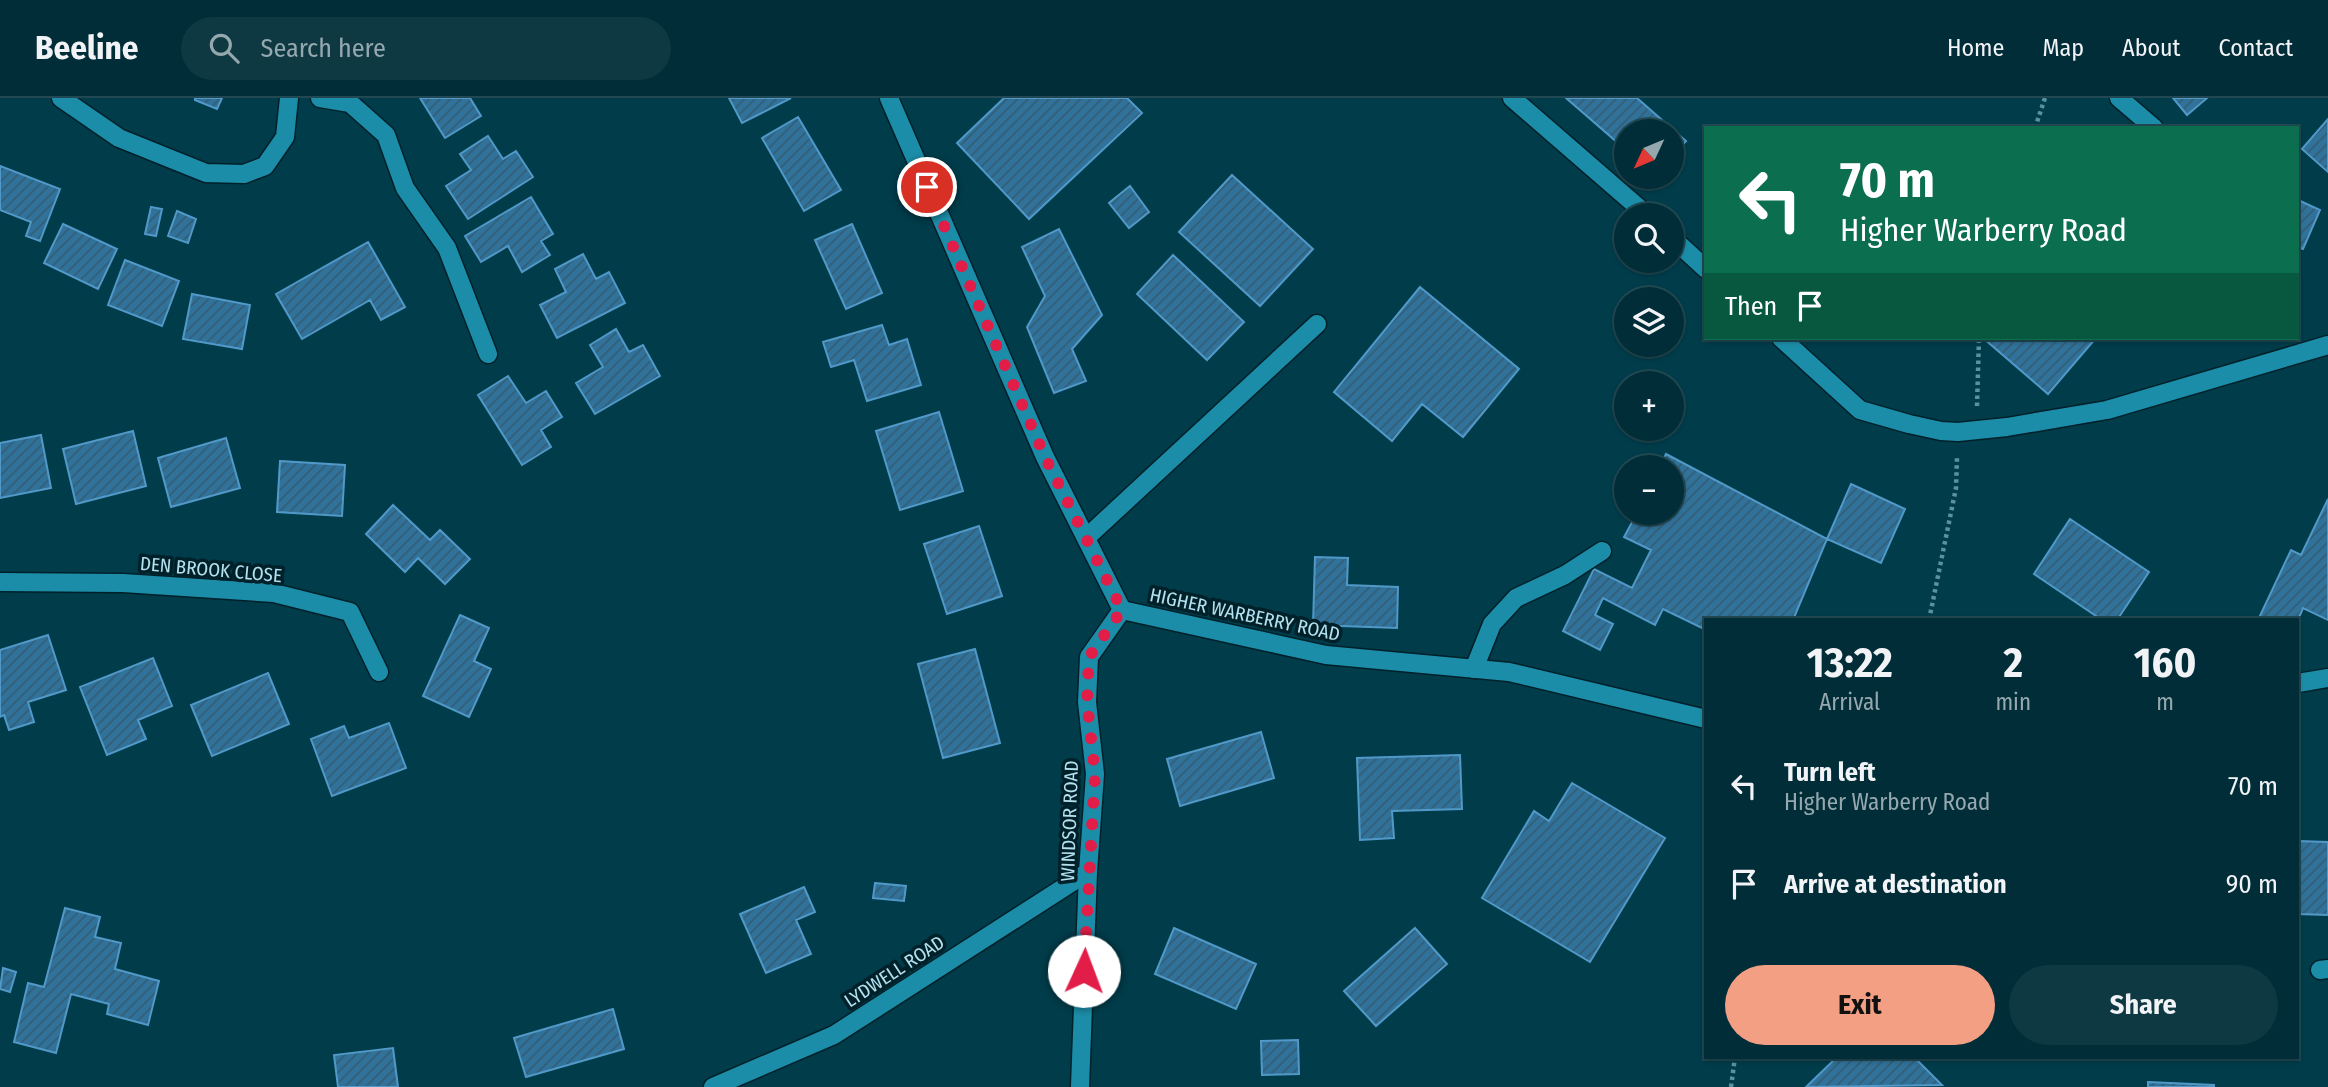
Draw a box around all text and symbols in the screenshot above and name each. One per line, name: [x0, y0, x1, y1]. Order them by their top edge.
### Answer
search box: [181, 17, 671, 80]
text: Beeline: [35, 28, 139, 68]
icon: search: [205, 29, 243, 67]
text: Search here: [261, 33, 386, 64]
text: Home: [1947, 34, 2004, 62]
text: Map: [2042, 34, 2084, 62]
text: About: [2122, 34, 2180, 62]
text: Contact: [2218, 34, 2293, 62]
north arrow: [1614, 119, 1684, 189]
map controls: [1614, 119, 1684, 525]
text: 70 m: [1840, 151, 1935, 210]
icon: left: [1725, 154, 1816, 245]
pin: [897, 157, 957, 217]
icon: arrive: [908, 168, 946, 206]
button: search: [1614, 203, 1684, 273]
text: Higher Warberry Road: [1840, 211, 2127, 249]
button: layers: [1614, 287, 1684, 357]
icon: arrive: [1791, 287, 1829, 325]
text: Then: [1725, 291, 1777, 322]
button: +: [1614, 371, 1684, 441]
button: −: [1614, 455, 1684, 525]
street label: DEN BROOK CLOSE: [139, 552, 283, 587]
street label: HIGHER WARBERRY ROAD: [1148, 583, 1342, 646]
text: 13:22: [1807, 638, 1893, 688]
text: 2: [2004, 638, 2023, 688]
text: 160: [2134, 638, 2196, 688]
text: Arrival: [1819, 688, 1880, 716]
text: min: [1995, 688, 2031, 716]
text: m: [2156, 688, 2174, 716]
text: Turn left: [1784, 757, 1876, 788]
street label: WINDSOR ROAD: [1056, 760, 1083, 882]
icon: left: [1725, 767, 1763, 805]
text: 70 m: [2228, 771, 2278, 802]
text: Higher Warberry Road: [1784, 788, 1990, 816]
icon: arrive: [1725, 865, 1763, 903]
text: Arrive at destination: [1784, 869, 2007, 900]
text: 90 m: [2226, 869, 2278, 900]
street label: LYDWELL ROAD: [840, 931, 949, 1012]
position arrow: [1047, 934, 1121, 1008]
button: Exit: [1725, 965, 1995, 1045]
button: Share: [2009, 965, 2278, 1045]

